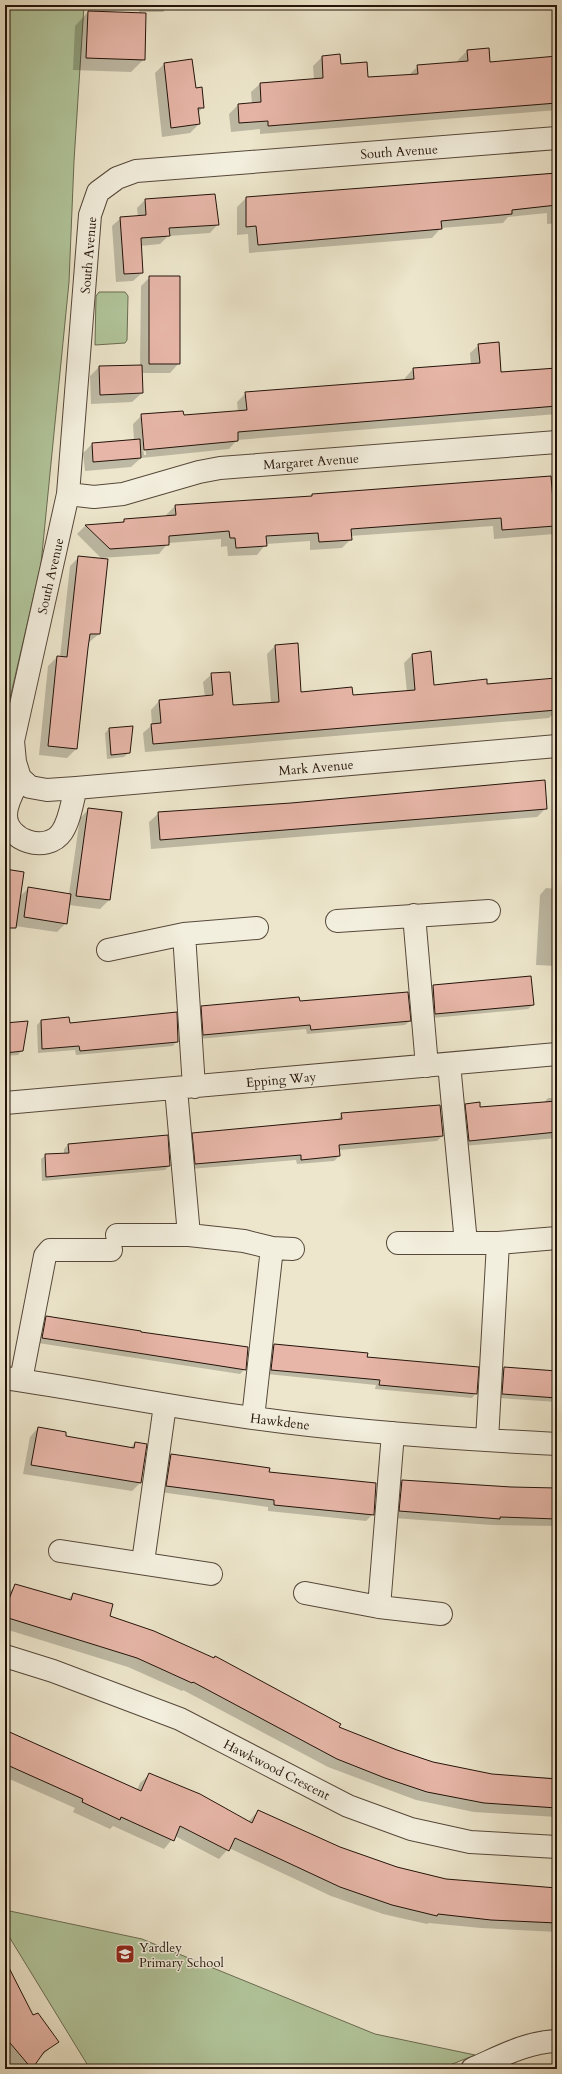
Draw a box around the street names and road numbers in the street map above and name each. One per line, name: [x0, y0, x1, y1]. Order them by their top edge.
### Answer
street label: South Avenue: [360, 140, 438, 164]
street label: South Avenue: [77, 216, 101, 295]
street label: Margaret Avenue: [263, 450, 360, 474]
street label: South Avenue: [33, 536, 68, 616]
street label: Mark Avenue: [278, 756, 354, 780]
street label: Epping Way: [245, 1068, 317, 1092]
street label: Hawkdene: [249, 1409, 311, 1435]
street label: Hawkwood Crescent: [220, 1735, 333, 1804]

